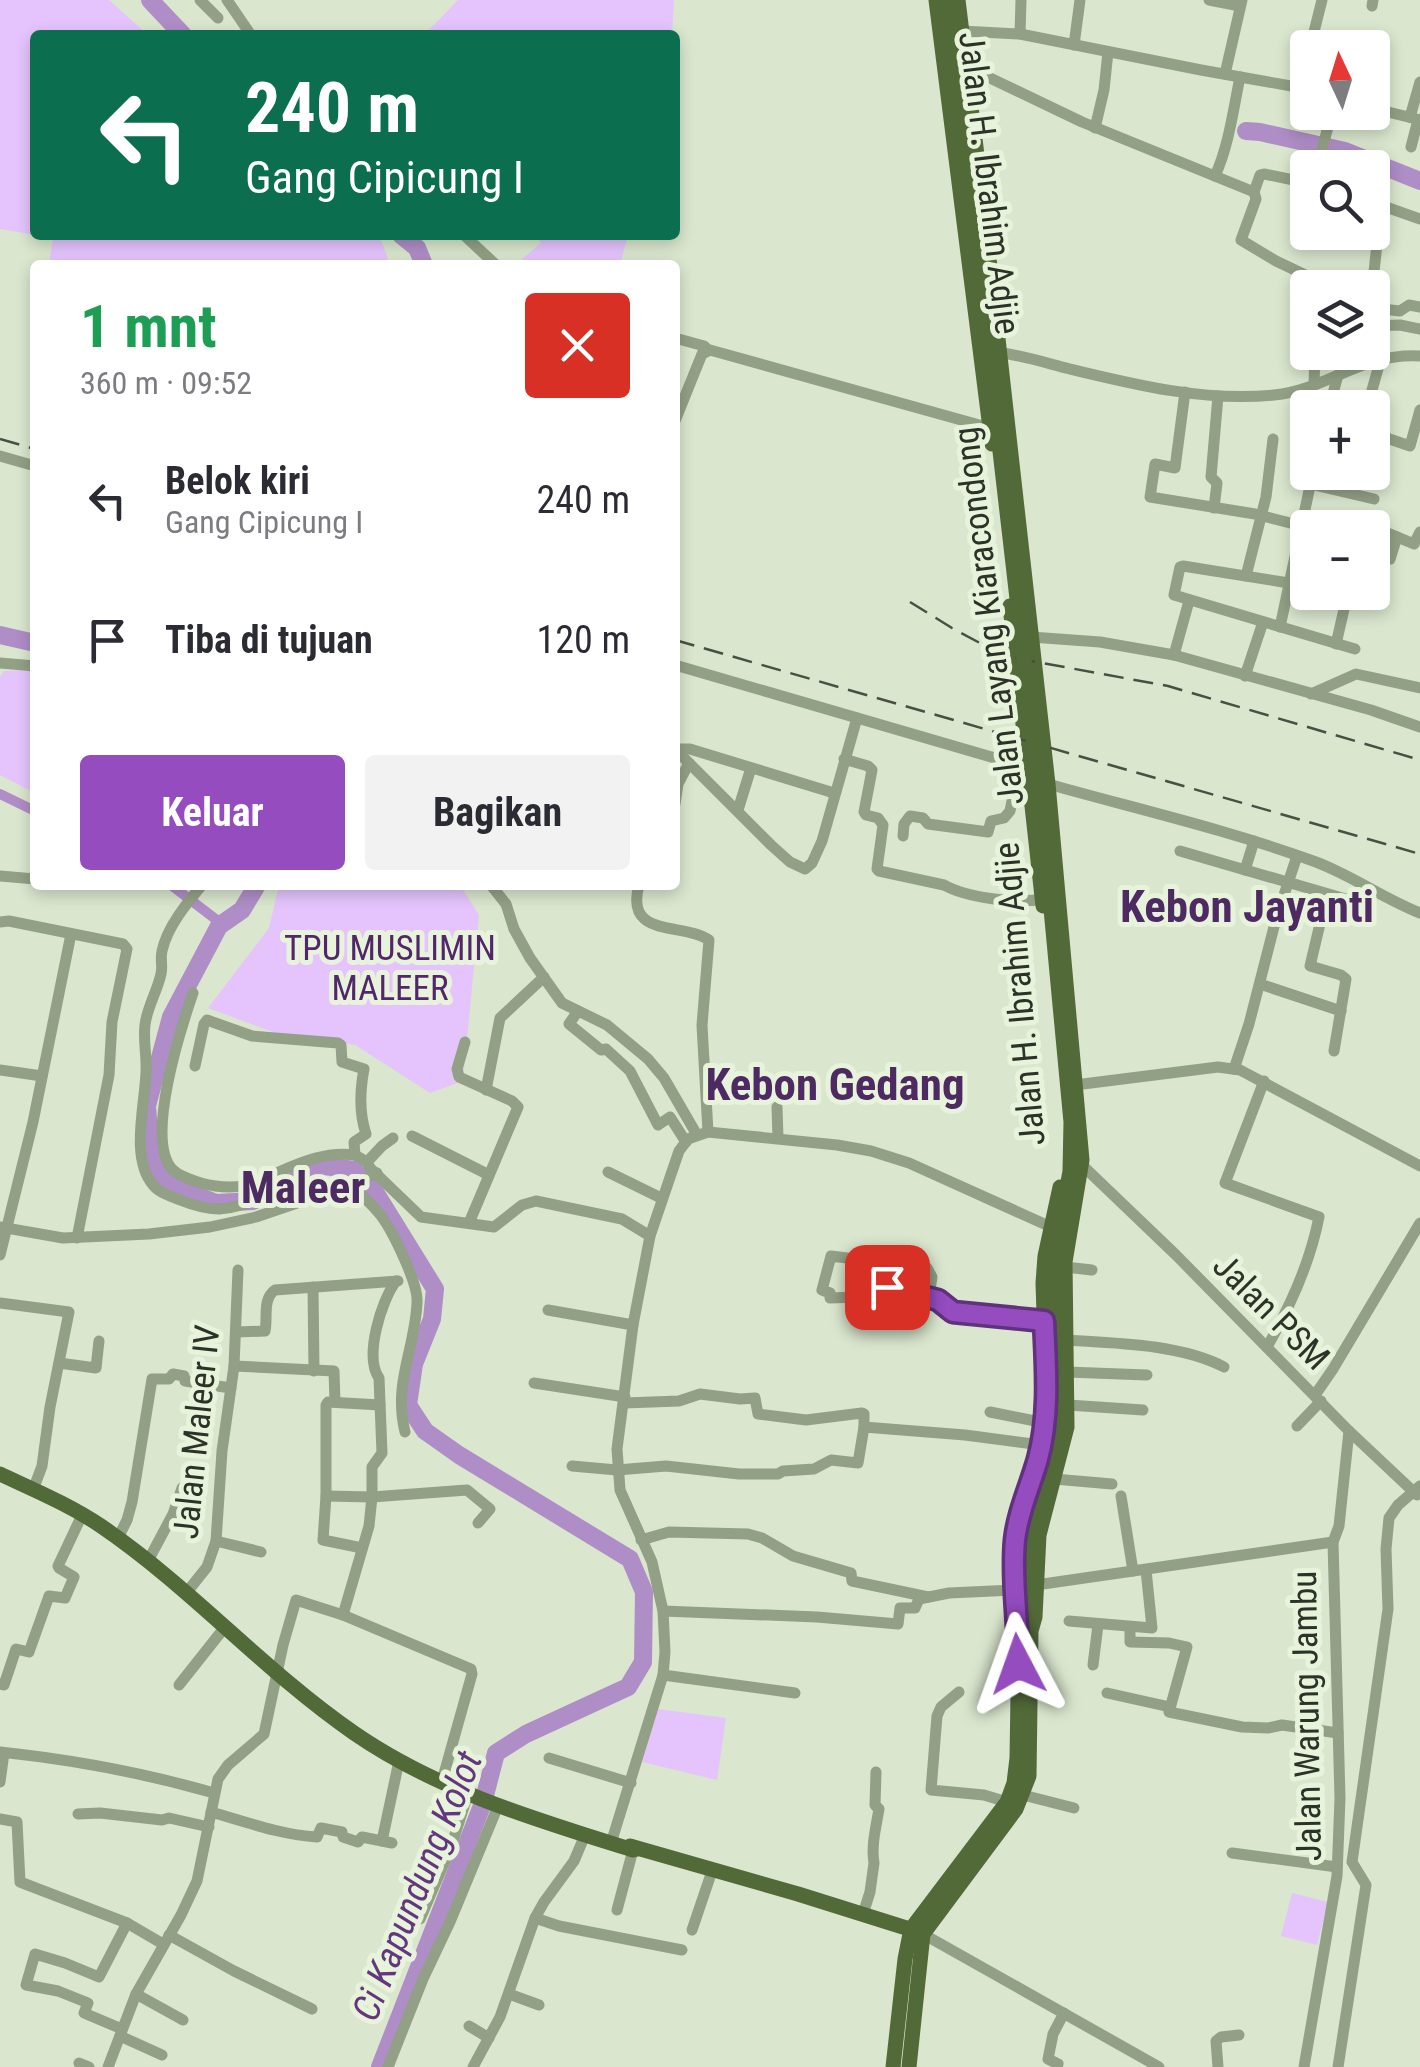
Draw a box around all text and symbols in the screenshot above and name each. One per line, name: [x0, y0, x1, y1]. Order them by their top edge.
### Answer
street label: Jalan H. Ibrahim Adjie: [950, 29, 1028, 337]
north arrow: [1290, 30, 1390, 130]
map controls: [1290, 30, 1390, 610]
text: 240 m: [245, 67, 419, 149]
icon: left: [80, 70, 210, 200]
button: search: [1290, 150, 1390, 250]
text: Gang Cipicung I: [245, 151, 524, 204]
button: layers: [1290, 270, 1390, 370]
text: 1 mnt: [80, 291, 217, 362]
button: close: [525, 293, 630, 398]
text: 360 m · 09:52: [80, 364, 252, 402]
button: +: [1290, 390, 1390, 490]
street label: Jalan Layang Kiaracondong: [945, 425, 1033, 807]
text: Belok kiri: [165, 459, 310, 503]
icon: left: [80, 473, 135, 528]
text: 240 m: [536, 478, 630, 522]
text: Gang Cipicung I: [165, 503, 363, 541]
button: −: [1290, 510, 1390, 610]
icon: arrive: [80, 613, 135, 668]
text: Tiba di tujuan: [165, 618, 373, 662]
text: 120 m: [536, 618, 630, 662]
button: Keluar: [80, 755, 345, 870]
button: Bagikan: [365, 755, 630, 870]
street label: Jalan H. Ibrahim Adjie: [986, 841, 1054, 1147]
district label: Kebon Jayanti: [1120, 880, 1374, 933]
park label: TPU MUSLIMIN MALEER: [284, 928, 496, 1009]
district label: Kebon Gedang: [705, 1058, 965, 1111]
district label: Maleer: [241, 1161, 365, 1214]
pin: [845, 1245, 930, 1330]
street label: Jalan PSM: [1204, 1245, 1338, 1379]
icon: arrive: [860, 1260, 915, 1315]
street label: Jalan Maleer IV: [165, 1323, 229, 1541]
street label: Jalan Warung Jambu: [1284, 1570, 1330, 1862]
position arrow: [966, 1612, 1070, 1716]
water label: Ci Kapundung Kolot: [343, 1744, 491, 2027]

